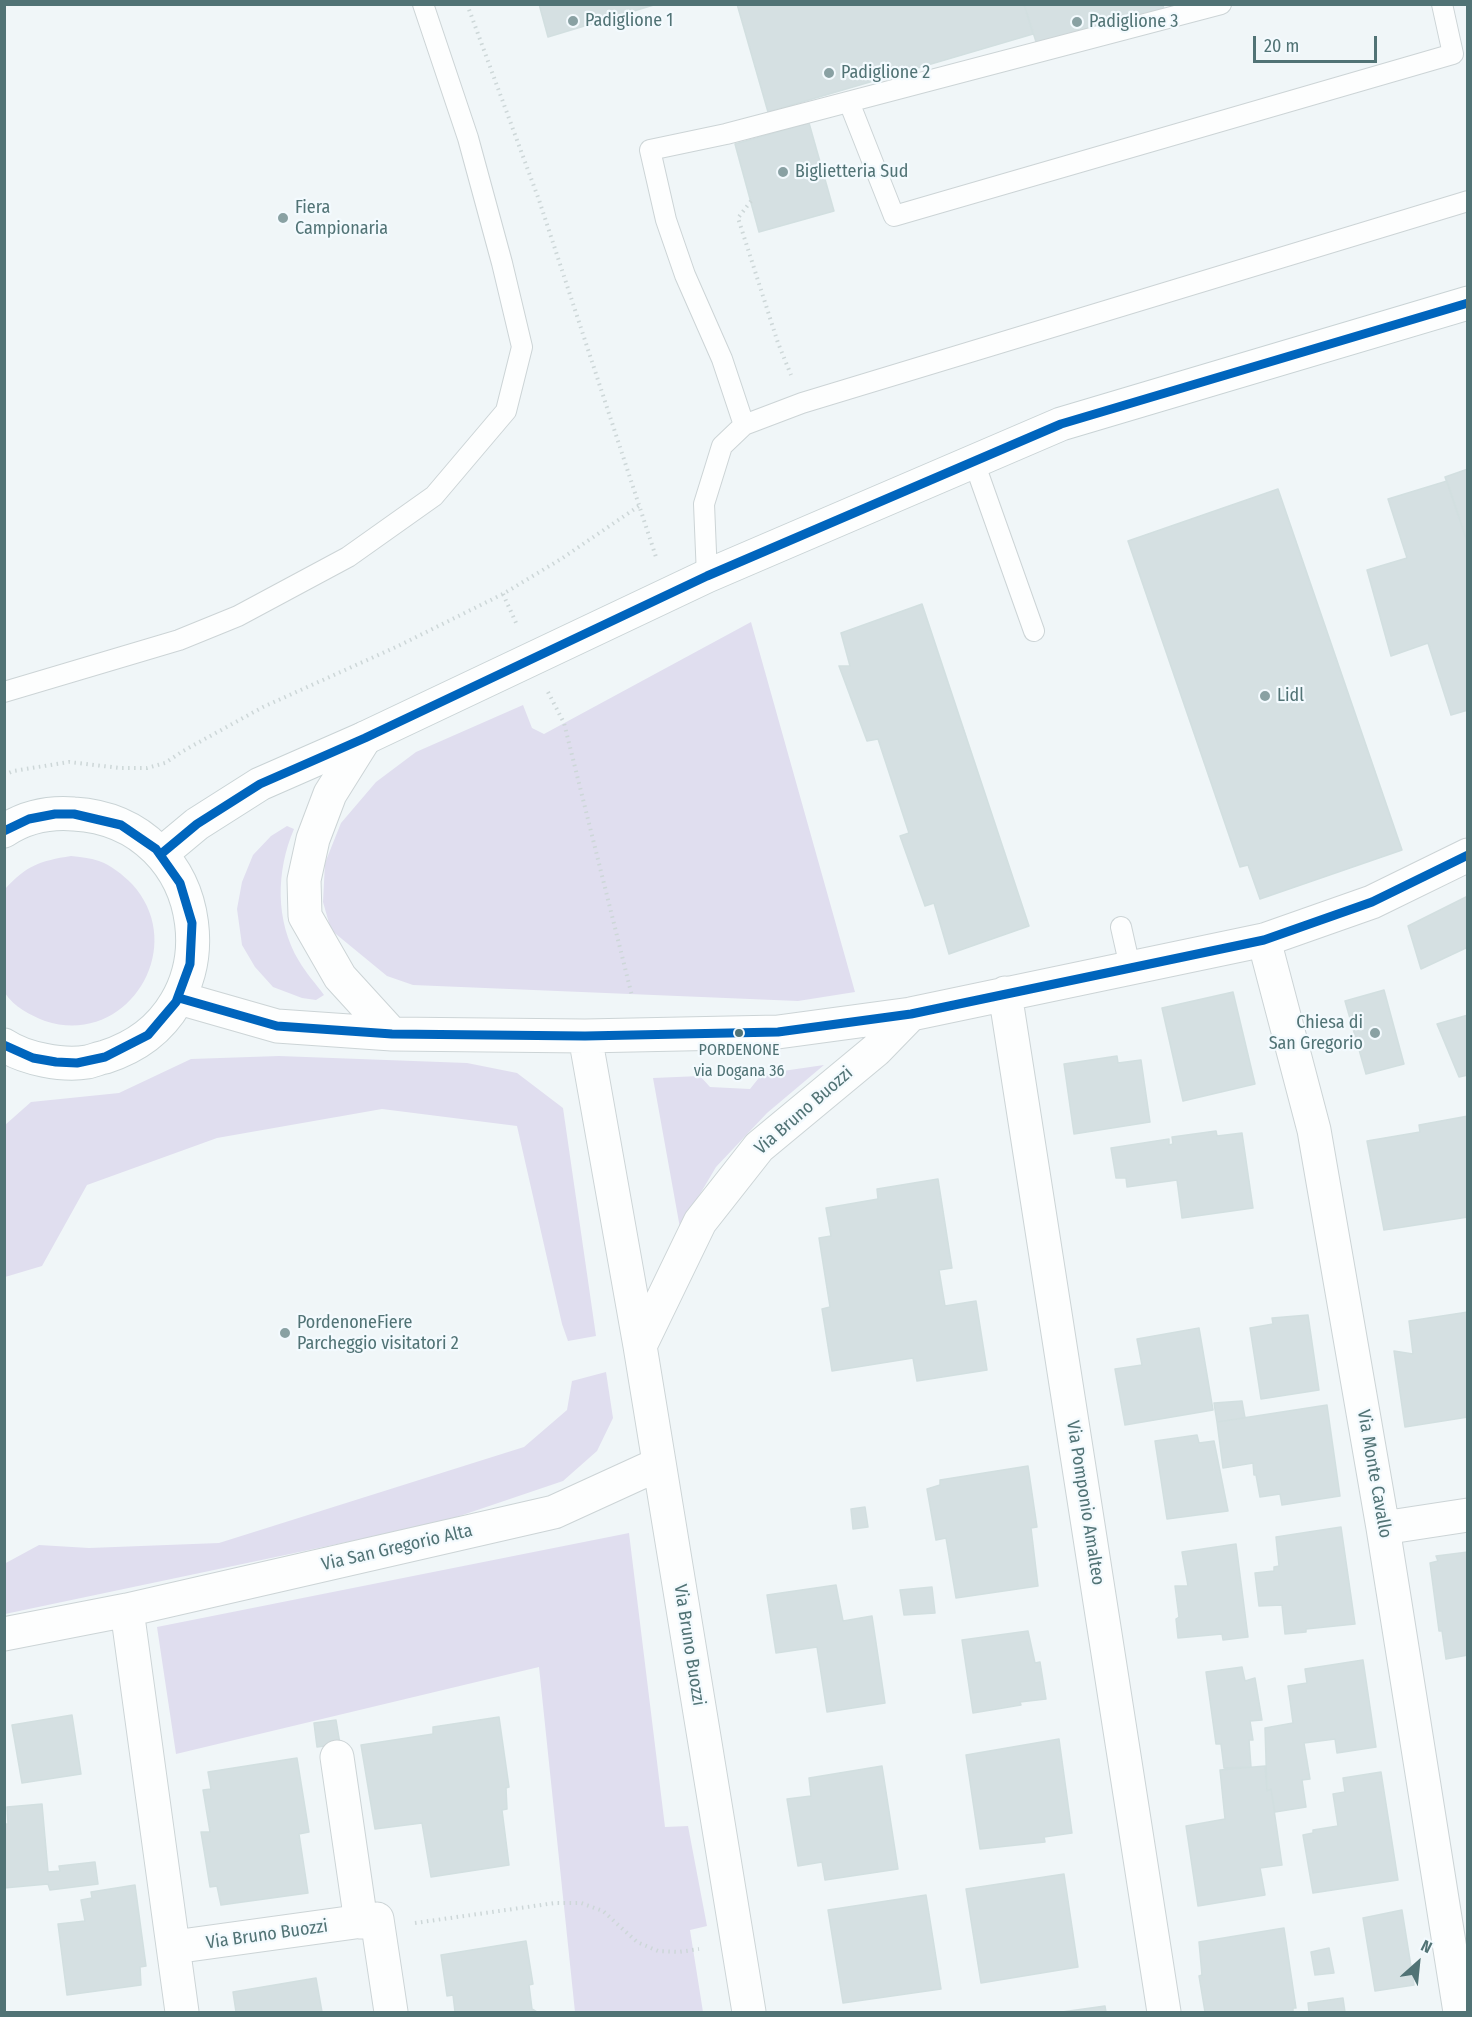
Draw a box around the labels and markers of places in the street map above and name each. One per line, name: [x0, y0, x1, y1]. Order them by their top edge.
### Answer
place label: Padiglione 1: [585, 10, 673, 32]
place label: Padiglione 3: [1089, 11, 1178, 33]
marker: Padiglione 1: [566, 14, 580, 28]
marker: Padiglione 3: [1070, 15, 1084, 29]
place label: Padiglione 2: [841, 62, 930, 84]
marker: Padiglione 2: [822, 66, 836, 80]
place label: Biglietteria Sud: [795, 161, 908, 183]
marker: Biglietteria Sud: [776, 165, 790, 179]
place label: Fiera Campionaria: [295, 197, 388, 240]
marker: Fiera Campionaria: [276, 211, 290, 225]
place label: Lidl: [1277, 685, 1304, 707]
marker: Lidl: [1258, 689, 1272, 703]
place label: Chiesa di San Gregorio: [1269, 1012, 1363, 1054]
marker: Chiesa di San Gregorio: [1368, 1026, 1382, 1040]
marker: PORDENONE via Dogana 36: [733, 1027, 745, 1039]
place label: PORDENONE via Dogana 36: [694, 1041, 784, 1079]
place label: PordenoneFiere Parcheggio visitatori 2: [297, 1312, 459, 1354]
marker: PordenoneFiere Parcheggio visitatori 2: [278, 1326, 292, 1340]

